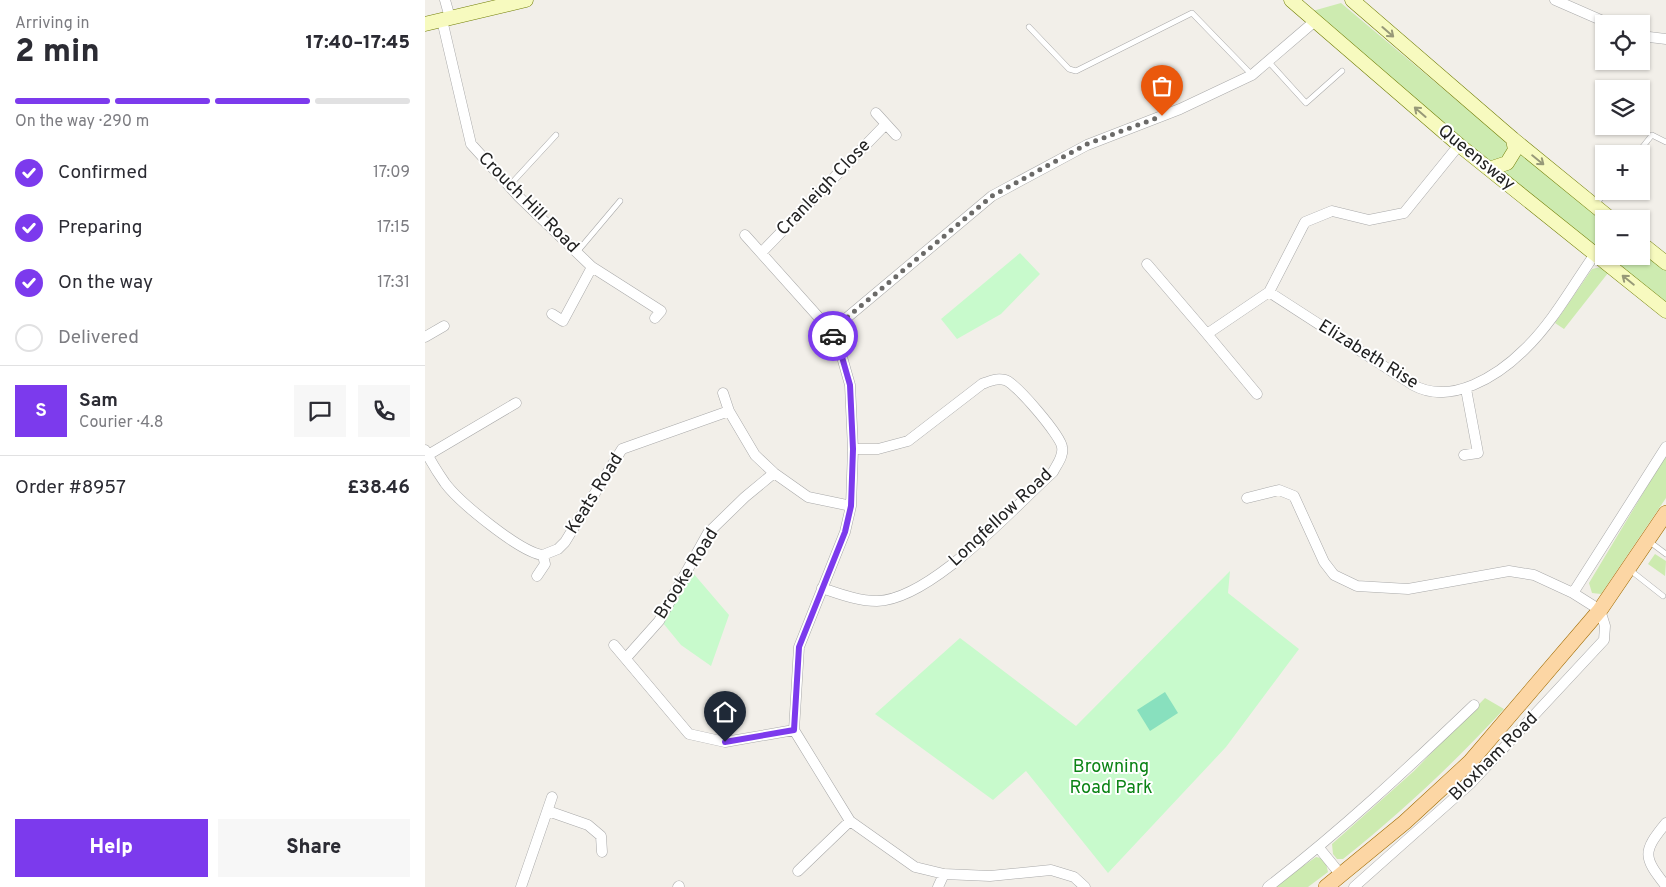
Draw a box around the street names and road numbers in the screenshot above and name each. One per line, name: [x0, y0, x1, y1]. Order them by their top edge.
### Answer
street label: Queensway: [1433, 120, 1519, 196]
street label: Cranleigh Close: [772, 135, 876, 241]
street label: Crouch Hill Road: [472, 147, 584, 259]
street label: Elizabeth Rise: [1314, 315, 1422, 395]
street label: Keats Road: [561, 449, 629, 539]
street label: Longfellow Road: [944, 464, 1058, 572]
street label: Brooke Road: [650, 524, 724, 624]
street label: Bloxham Road: [1445, 708, 1543, 806]

